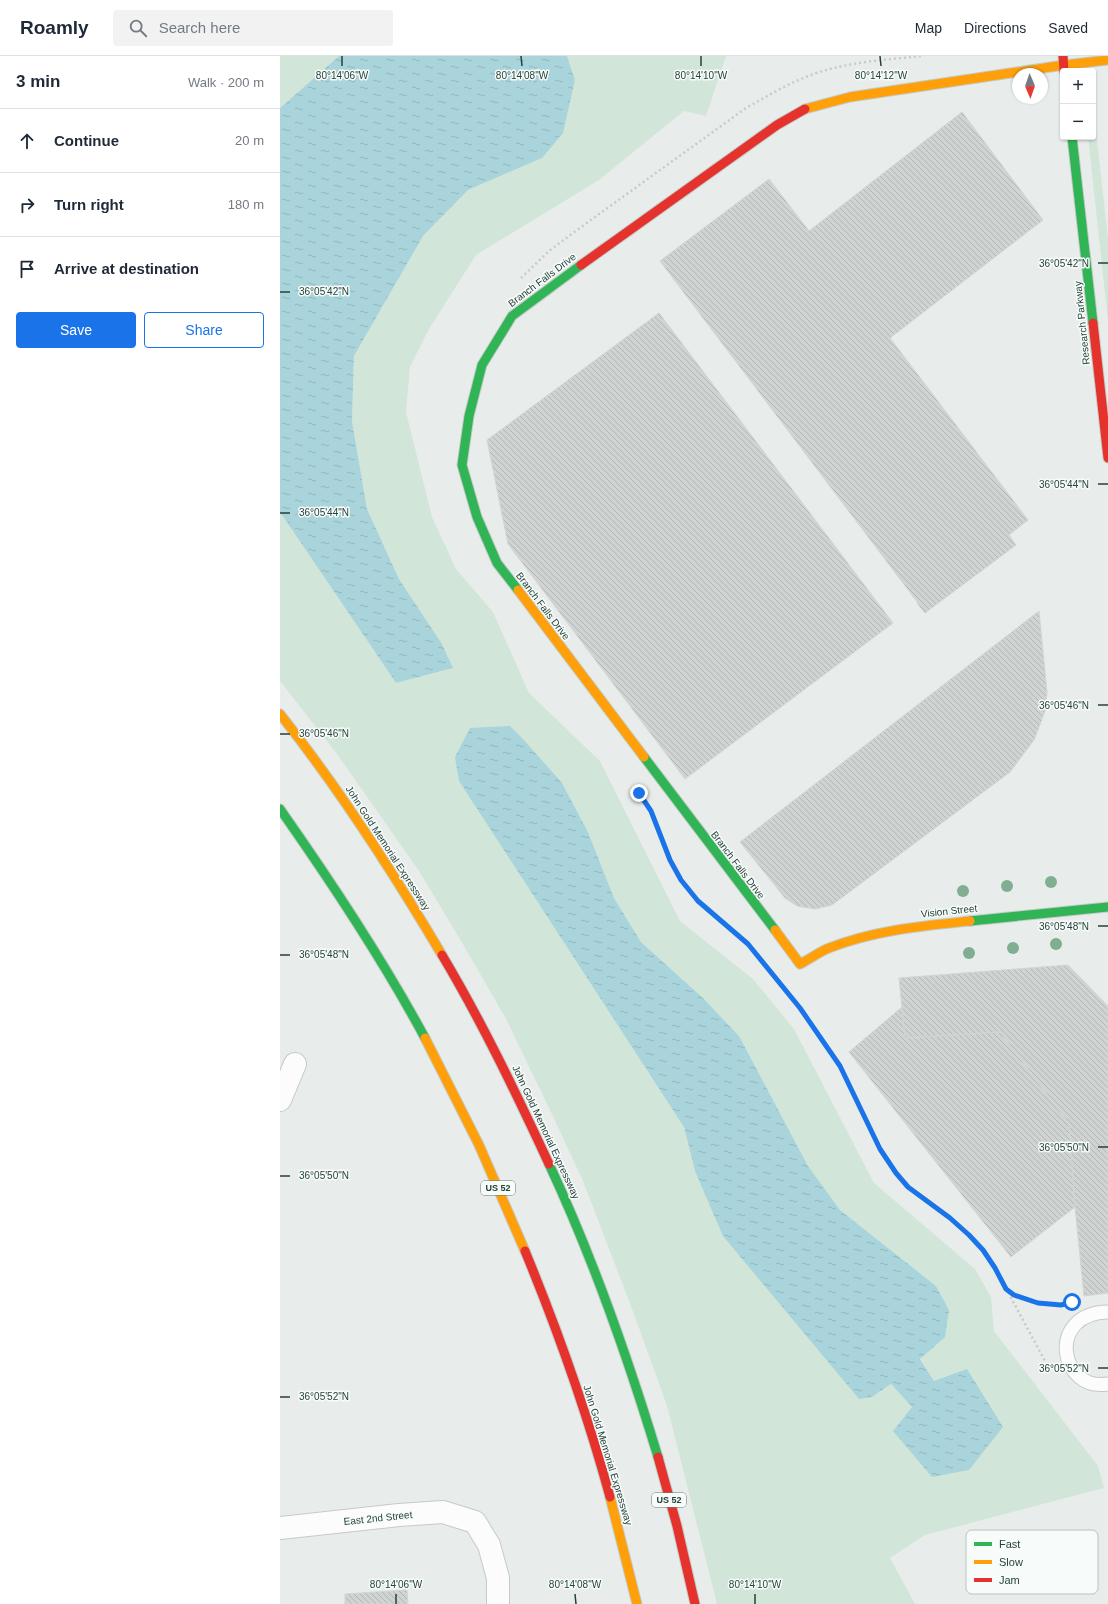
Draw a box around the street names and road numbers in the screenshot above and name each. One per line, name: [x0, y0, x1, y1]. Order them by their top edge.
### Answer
street label: Branch Falls Drive: [506, 251, 578, 309]
street label: Research Parkway: [1072, 281, 1092, 365]
street label: Branch Falls Drive: [514, 570, 572, 642]
street label: John Gold Memorial Expressway: [344, 784, 432, 912]
street label: Branch Falls Drive: [709, 829, 767, 901]
street label: Vision Street: [920, 903, 978, 919]
street label: John Gold Memorial Expressway: [510, 1063, 582, 1201]
road number: US 52: [481, 1181, 515, 1195]
street label: John Gold Memorial Expressway: [581, 1383, 635, 1527]
road number: US 52: [652, 1493, 686, 1507]
street label: East 2nd Street: [343, 1509, 413, 1527]

